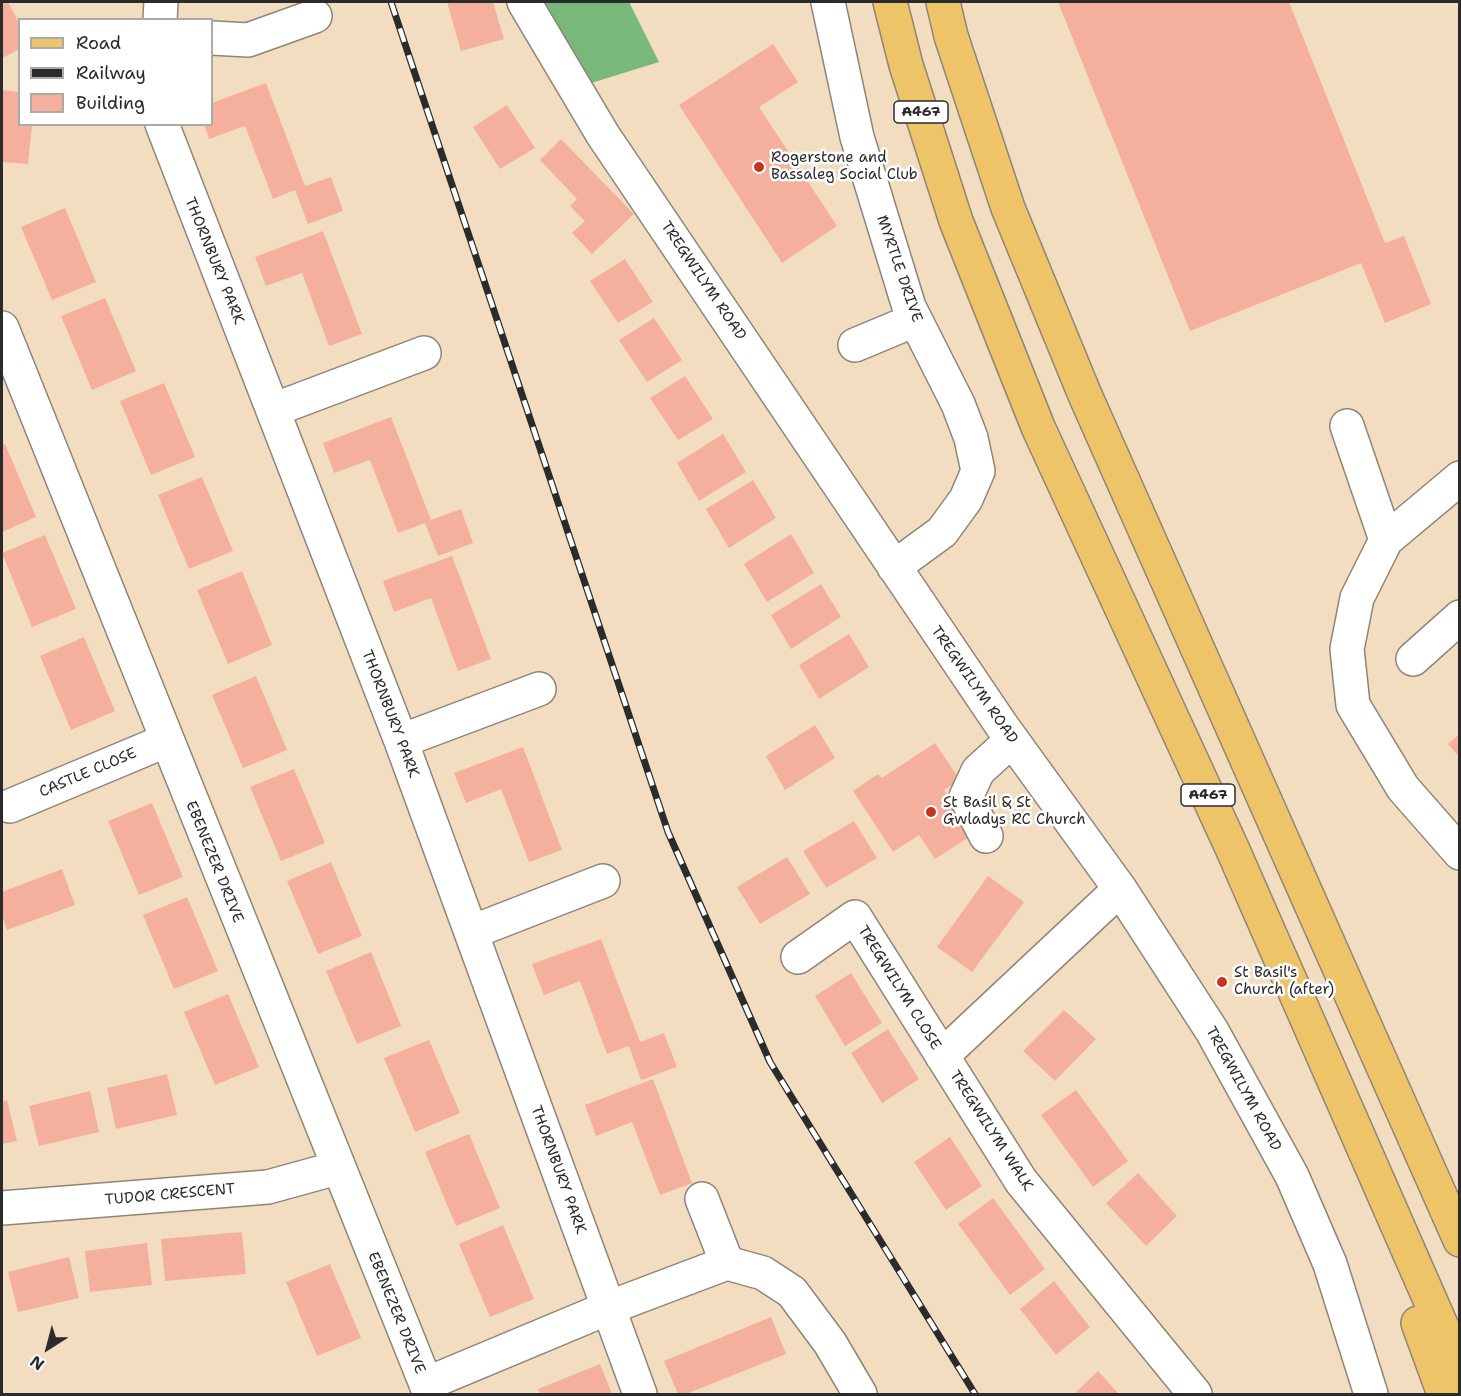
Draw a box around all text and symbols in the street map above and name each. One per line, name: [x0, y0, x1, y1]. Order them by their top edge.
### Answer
legend: [18, 18, 213, 126]
text: Road: [76, 31, 121, 55]
text: Railway: [76, 61, 146, 85]
text: Building: [76, 91, 145, 115]
road number: A467: [894, 101, 948, 123]
place label: Rogerstone and Bassaleg Social Club: [771, 149, 918, 184]
marker: Rogerstone and Bassaleg Social Club: [752, 160, 766, 174]
street label: THORNBURY PARK: [180, 195, 248, 327]
street label: MYRTLE DRIVE: [872, 213, 926, 325]
street label: TREGWILYM ROAD: [657, 218, 749, 344]
street label: TREGWILYM ROAD: [927, 623, 1021, 747]
street label: THORNBURY PARK: [357, 648, 423, 780]
street label: CASTLE CLOSE: [37, 744, 139, 802]
road number: A467: [1181, 784, 1235, 806]
place label: St Basil & St Gwladys RC Church: [943, 794, 1086, 829]
street label: EBENEZER DRIVE: [181, 798, 247, 926]
marker: St Basil & St Gwladys RC Church: [924, 805, 938, 819]
street label: TREGWILYM CLOSE: [854, 923, 944, 1053]
place label: St Basil's Church (after): [1234, 964, 1334, 999]
marker: St Basil's Church (after): [1215, 975, 1229, 989]
street label: TREGWILYM ROAD: [1201, 1024, 1285, 1154]
street label: TREGWILYM WALK: [945, 1067, 1037, 1195]
street label: THORNBURY PARK: [526, 1103, 590, 1237]
street label: TUDOR CRESCENT: [104, 1180, 236, 1210]
street label: EBENEZER DRIVE: [363, 1249, 429, 1377]
north arrow: [18, 1318, 78, 1378]
text: N: [26, 1351, 48, 1375]

